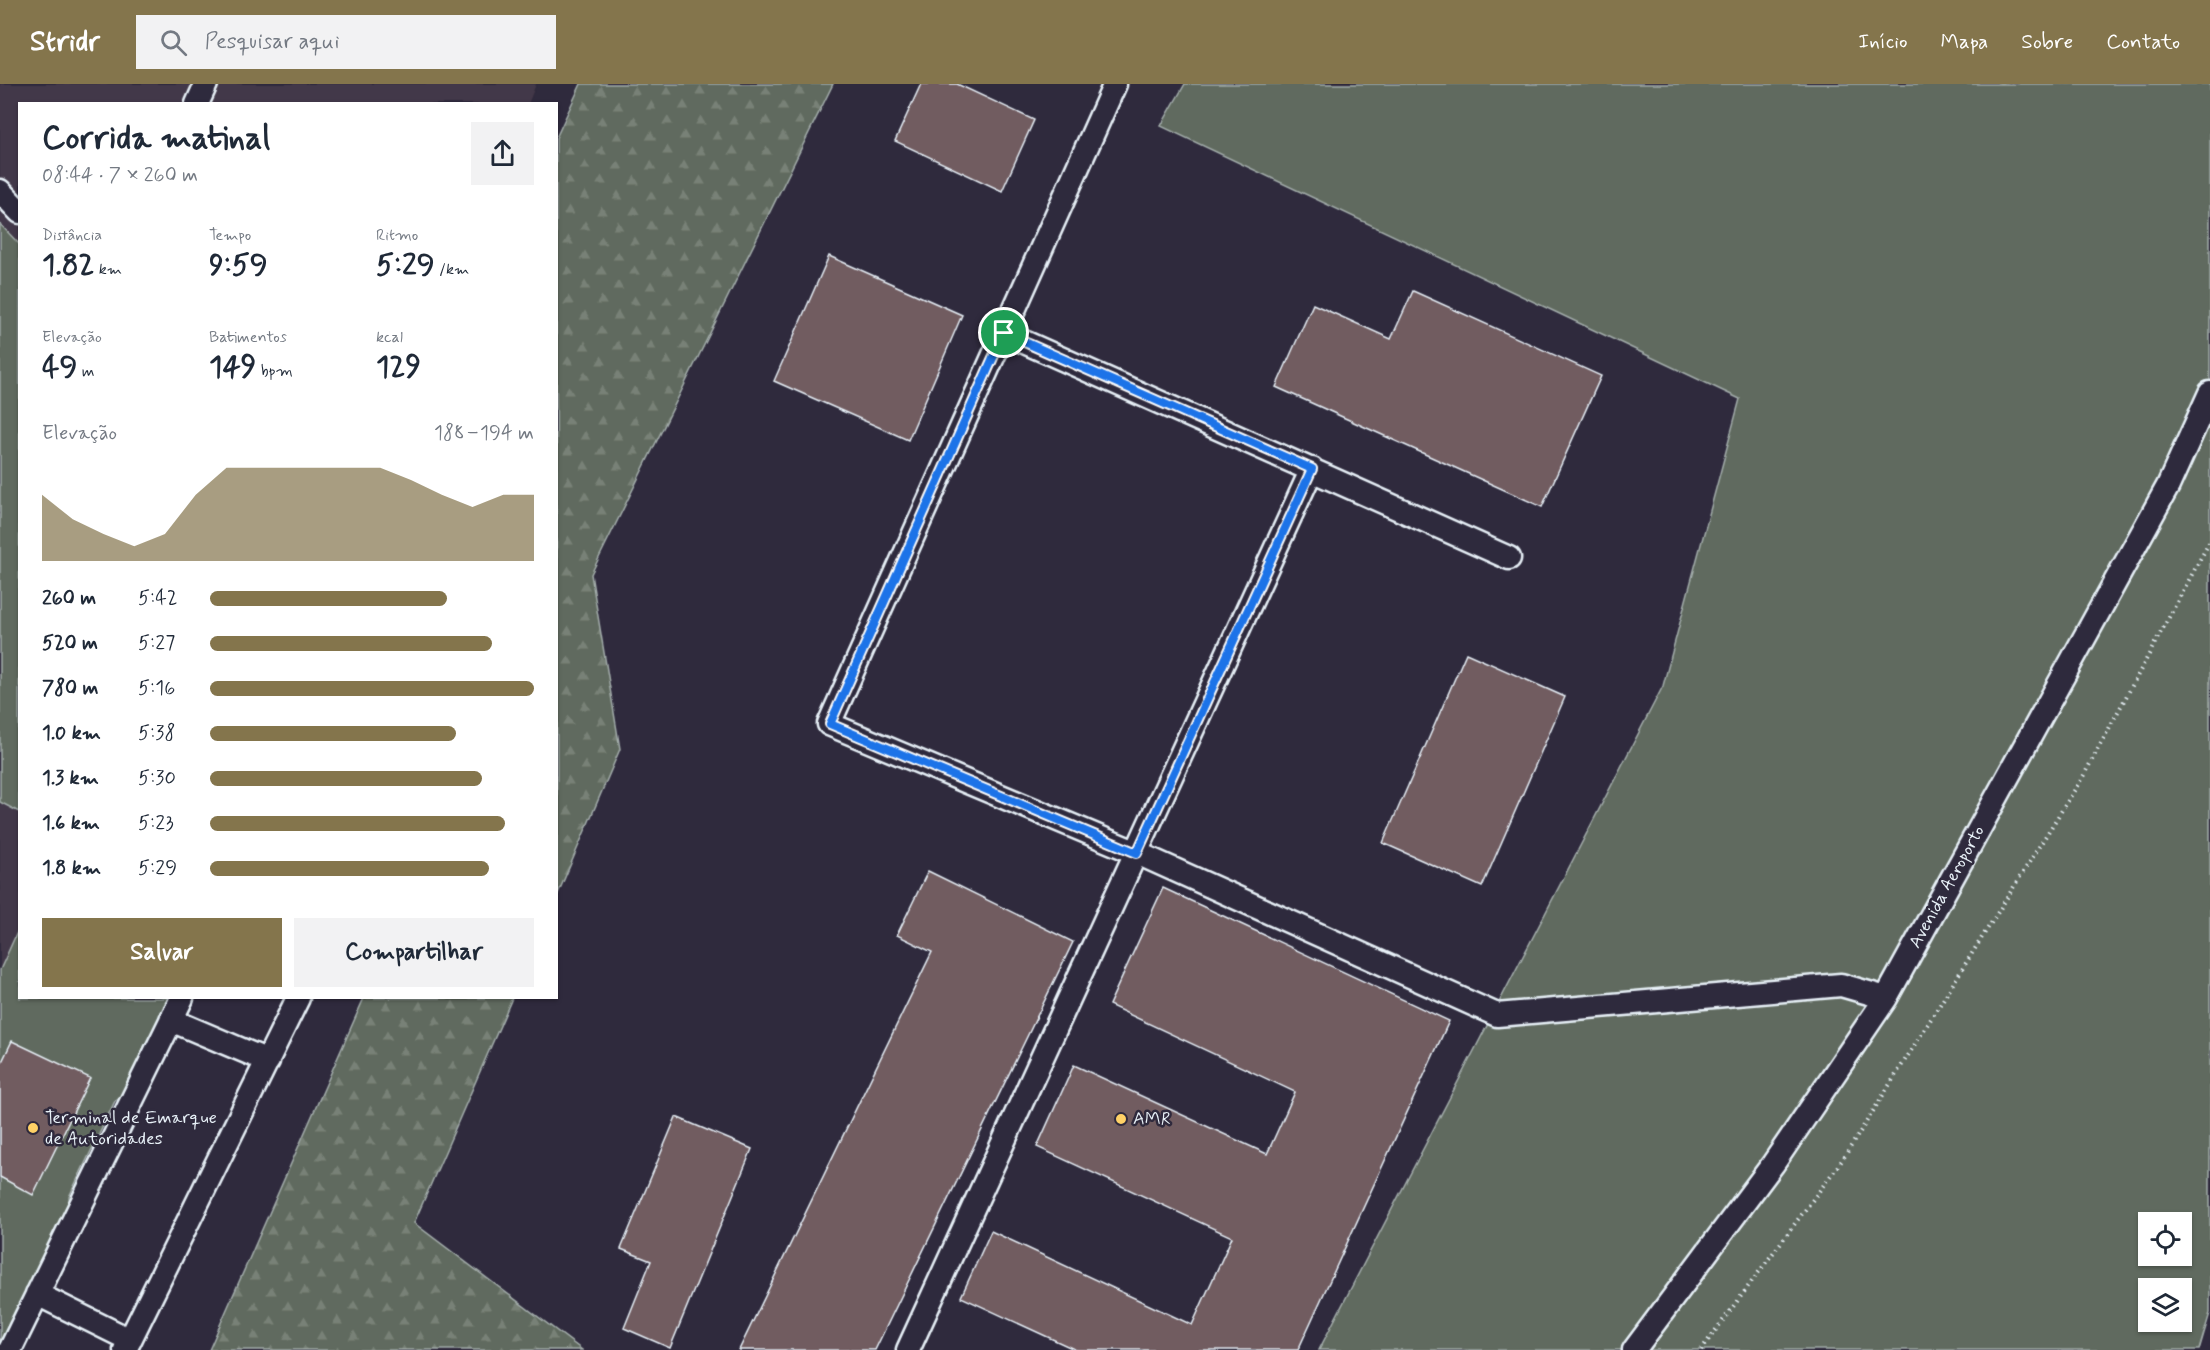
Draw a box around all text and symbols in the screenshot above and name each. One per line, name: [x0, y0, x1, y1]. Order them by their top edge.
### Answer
search box: [136, 15, 556, 69]
text: Stridr: [30, 24, 100, 61]
icon: search: [157, 26, 190, 59]
text: Pesquisar aqui: [205, 28, 340, 56]
text: Início: [1858, 28, 1908, 56]
text: Mapa: [1941, 28, 1988, 56]
text: Sobre: [2021, 28, 2073, 56]
text: Contato: [2106, 28, 2180, 56]
text: Corrida matinal: [42, 117, 270, 161]
button: share: [471, 122, 534, 185]
text: 08:44 · 7 × 260 m: [42, 162, 198, 189]
text: Distância: [42, 225, 102, 246]
text: Tempo: [209, 225, 251, 246]
text: Ritmo: [376, 225, 418, 246]
text: 1.82: [42, 246, 94, 285]
text: 9:59: [209, 246, 268, 285]
text: 5:29: [376, 246, 435, 285]
text: km: [94, 259, 122, 280]
text: /km: [435, 259, 469, 280]
pin: [978, 307, 1029, 358]
icon: arrive: [987, 316, 1020, 349]
text: Elevação: [42, 327, 102, 348]
text: Batimentos: [209, 327, 287, 348]
text: kcal: [376, 327, 403, 348]
text: 49: [42, 348, 77, 387]
text: 149: [209, 348, 256, 387]
text: 129: [376, 348, 421, 387]
text: m: [77, 361, 94, 382]
text: bpm: [256, 361, 293, 382]
text: Elevação: [42, 420, 117, 447]
text: 188–194 m: [434, 420, 534, 447]
text: 260 m: [42, 585, 96, 612]
text: 5:42: [138, 585, 178, 612]
text: 520 m: [42, 630, 98, 657]
text: 5:27: [138, 630, 175, 657]
text: 780 m: [42, 675, 98, 702]
text: 5:16: [138, 675, 175, 702]
text: 1.0 km: [42, 720, 101, 747]
text: 5:38: [138, 720, 175, 747]
text: 1.3 km: [42, 765, 99, 792]
text: 5:30: [138, 765, 176, 792]
text: 1.6 km: [42, 810, 100, 837]
text: 5:23: [138, 810, 174, 837]
street label: Avenida Aeroporto: [1903, 821, 1991, 953]
text: 1.8 km: [42, 855, 101, 882]
text: 5:29: [138, 855, 177, 882]
button: Salvar: [42, 918, 282, 987]
button: Compartilhar: [294, 918, 534, 987]
place label: Terminal de Emarque de Autoridades: [45, 1106, 217, 1151]
place label: AMR: [1133, 1107, 1171, 1131]
marker: AMR: [1114, 1112, 1128, 1126]
marker: Terminal de Emarque de Autoridades: [26, 1121, 40, 1135]
map controls: [2138, 1212, 2192, 1332]
button: locate: [2138, 1212, 2192, 1266]
button: layers: [2138, 1278, 2192, 1332]

